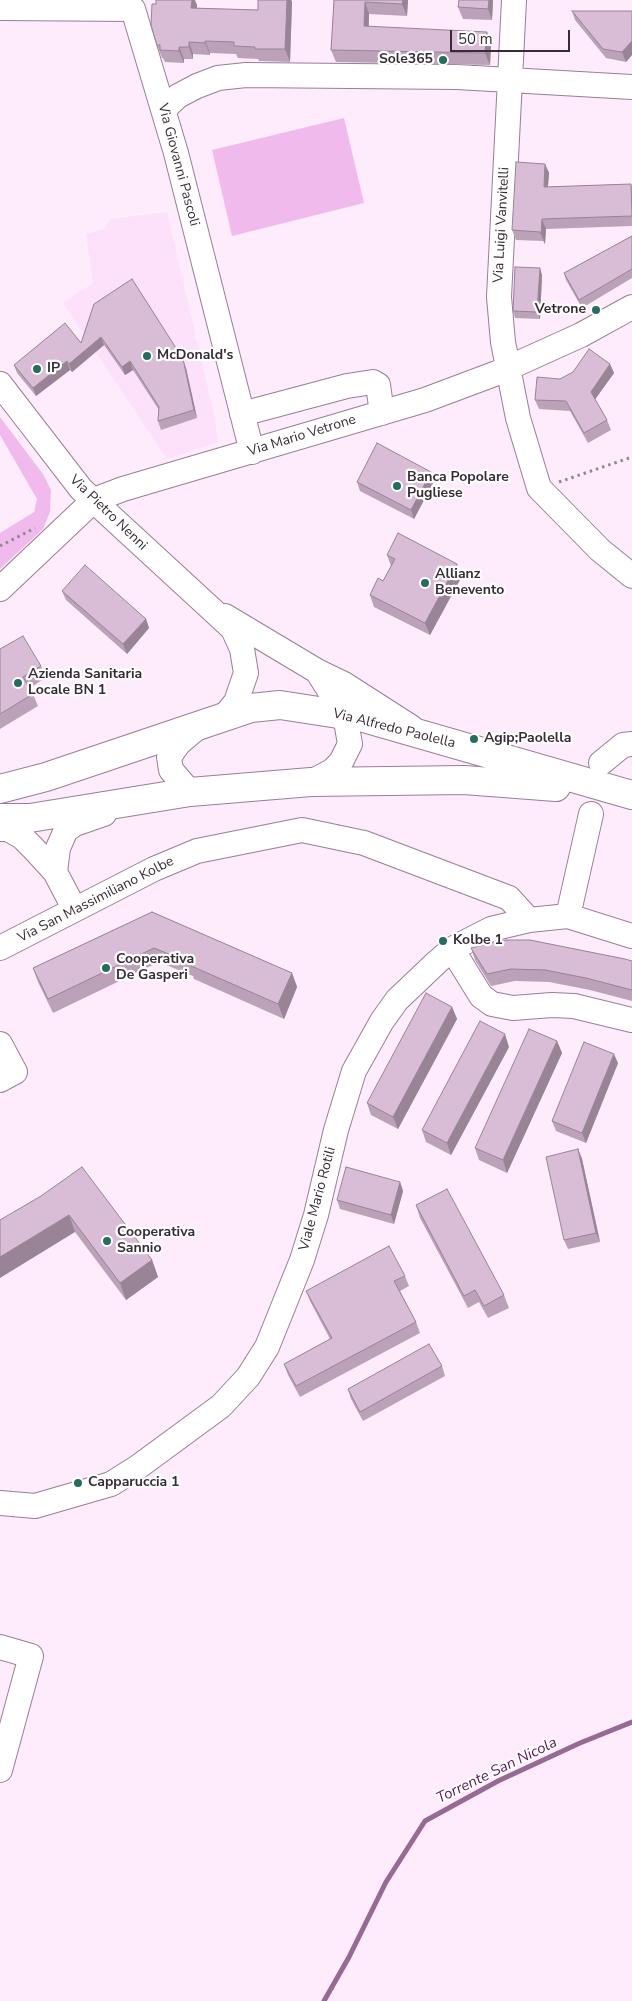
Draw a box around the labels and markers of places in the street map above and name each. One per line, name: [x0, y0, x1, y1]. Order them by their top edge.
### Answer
place label: Sole365: [379, 52, 433, 68]
marker: Sole365: [437, 54, 449, 66]
place label: Vetrone: [535, 302, 586, 318]
marker: Vetrone: [590, 304, 602, 316]
place label: McDonald's: [157, 348, 233, 364]
marker: McDonald's: [141, 350, 153, 362]
place label: IP: [47, 361, 60, 377]
marker: IP: [31, 363, 43, 375]
place label: Banca Popolare Pugliese: [407, 470, 509, 502]
marker: Banca Popolare Pugliese: [391, 480, 403, 492]
place label: Allianz Benevento: [435, 567, 504, 600]
marker: Allianz Benevento: [419, 577, 431, 589]
place label: Azienda Sanitaria Locale BN 1: [28, 667, 142, 700]
marker: Azienda Sanitaria Locale BN 1: [12, 677, 24, 689]
place label: Agip;Paolella: [484, 731, 571, 747]
marker: Agip;Paolella: [468, 733, 480, 745]
place label: Kolbe 1: [453, 933, 503, 949]
marker: Kolbe 1: [437, 935, 449, 947]
place label: Cooperativa De Gasperi: [116, 952, 194, 984]
marker: Cooperativa De Gasperi: [100, 962, 112, 974]
place label: Cooperativa Sannio: [117, 1225, 195, 1258]
marker: Cooperativa Sannio: [101, 1235, 113, 1247]
place label: Capparuccia 1: [88, 1475, 179, 1491]
marker: Capparuccia 1: [72, 1477, 84, 1489]

